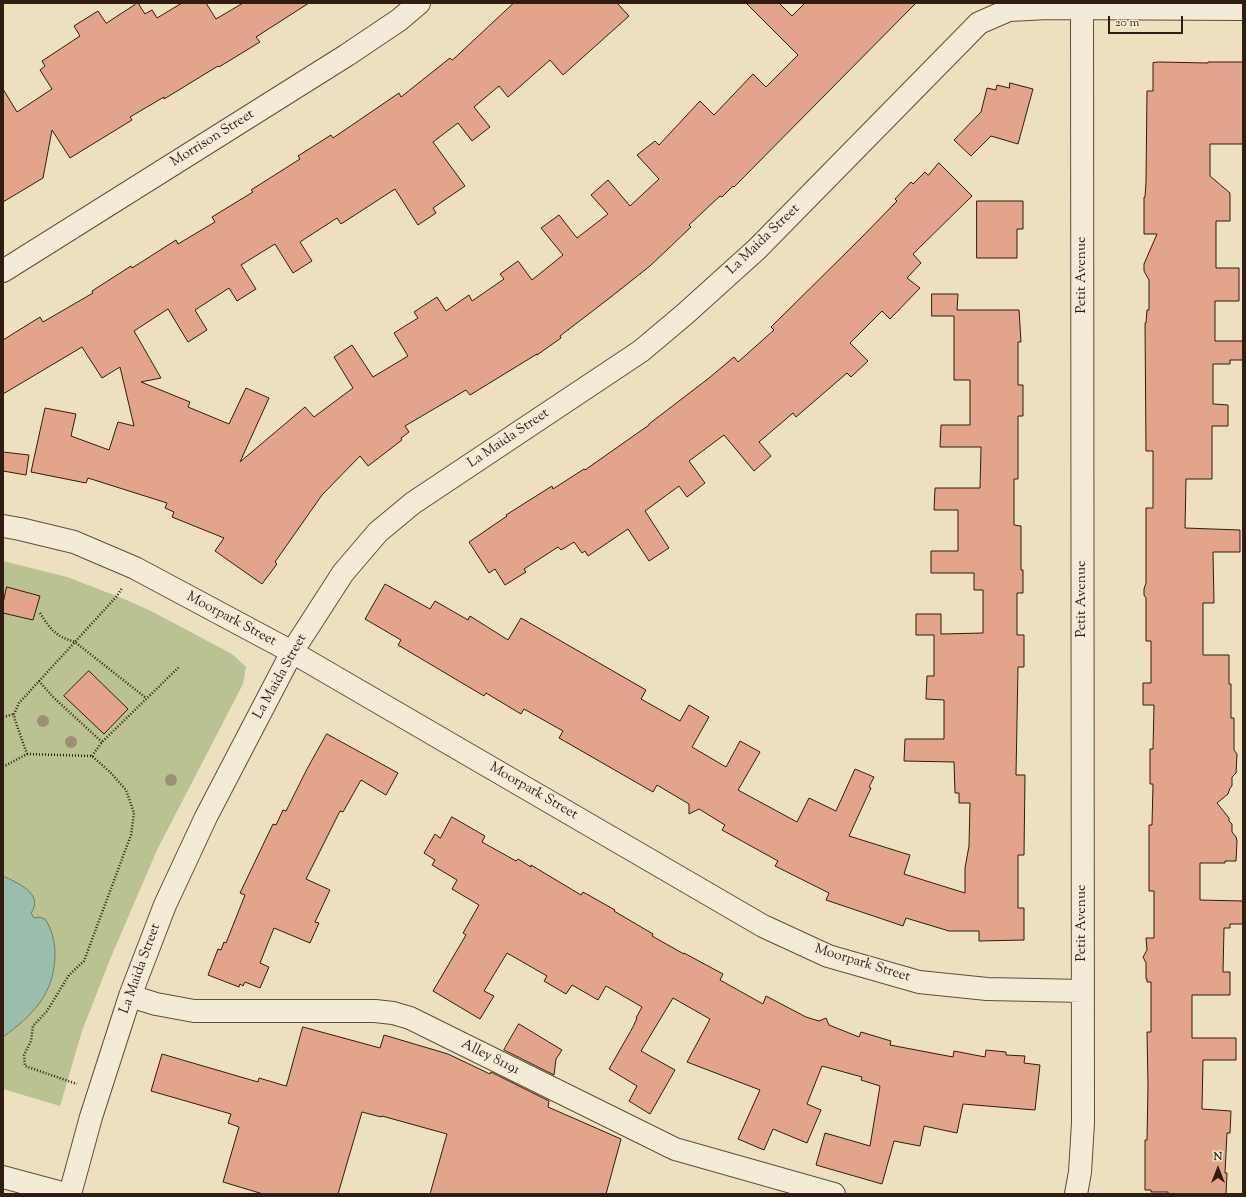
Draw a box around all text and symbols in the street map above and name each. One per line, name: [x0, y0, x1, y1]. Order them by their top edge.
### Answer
scale bar: [1110, 8, 1185, 34]
text: 20 m: [1115, 14, 1139, 32]
street label: Morrison Street: [168, 107, 258, 171]
street label: La Maida Street: [724, 201, 804, 279]
street label: Petit Avenue: [1075, 237, 1091, 313]
street label: La Maida Street: [465, 406, 553, 472]
street label: Petit Avenue: [1075, 561, 1091, 637]
street label: Moorpark Street: [183, 589, 279, 651]
street label: La Maida Street: [251, 632, 311, 722]
street label: Moorpark Street: [486, 760, 580, 824]
street label: Petit Avenue: [1075, 885, 1091, 961]
street label: La Maida Street: [117, 922, 165, 1016]
street label: Moorpark Street: [812, 941, 912, 987]
street label: Alley 81191: [458, 1037, 522, 1079]
north arrow: [1198, 1149, 1238, 1189]
text: N: [1214, 1149, 1222, 1165]

